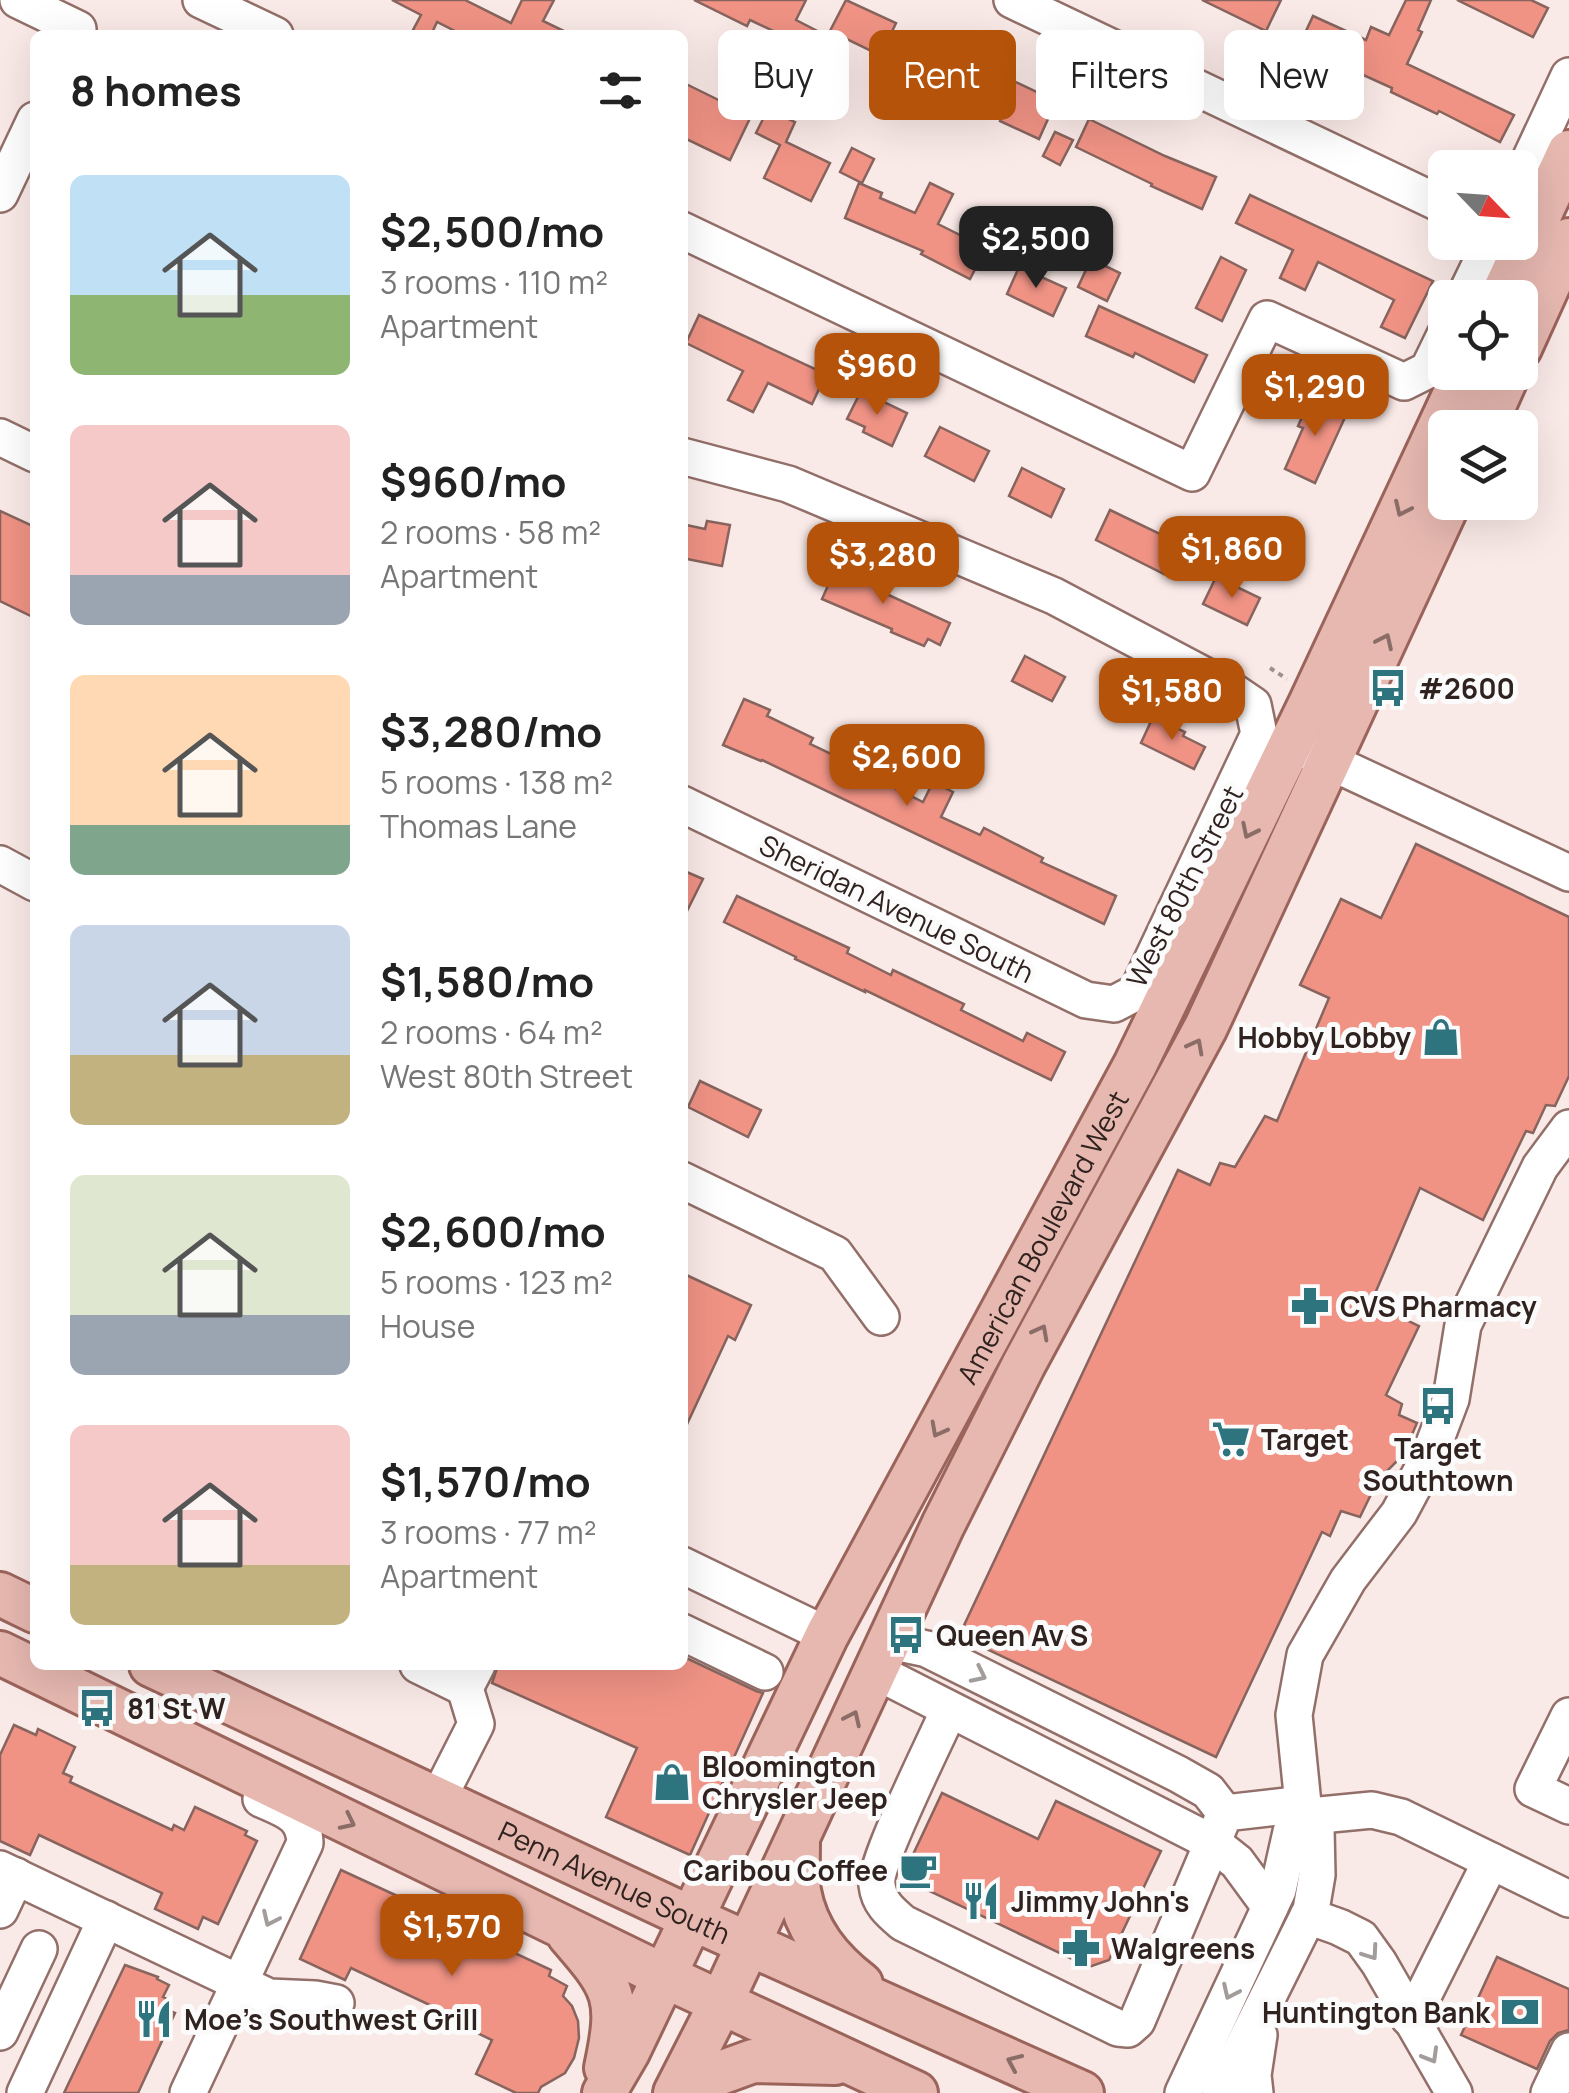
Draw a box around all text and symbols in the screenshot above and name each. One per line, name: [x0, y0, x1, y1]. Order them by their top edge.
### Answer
chip: Buy: [718, 30, 849, 120]
chip: Rent: [869, 30, 1016, 120]
chip: Filters: [1036, 30, 1204, 120]
chip: New: [1224, 30, 1364, 120]
text: 8 homes: [70, 61, 242, 119]
icon: filters: [593, 63, 648, 118]
north arrow: [1428, 150, 1538, 260]
map controls: [1428, 150, 1538, 520]
text: $2,500/mo: [380, 202, 604, 260]
pin: $2,500: [955, 206, 1117, 291]
icon: home: [150, 215, 270, 335]
text: $2,500: [981, 216, 1091, 260]
text: 3 rooms · 110 m²: [380, 260, 608, 304]
button: locate: [1428, 280, 1538, 390]
text: Apartment: [380, 304, 538, 348]
pin: $960: [818, 333, 936, 418]
text: $960: [837, 343, 917, 387]
pin: $1,290: [1234, 354, 1396, 439]
text: $1,290: [1264, 364, 1366, 408]
button: layers: [1428, 410, 1538, 520]
text: $960/mo: [380, 452, 567, 510]
icon: home: [150, 465, 270, 585]
one-way arrow: [1394, 498, 1414, 516]
text: 2 rooms · 58 m²: [380, 510, 601, 554]
pin: $1,860: [1151, 516, 1313, 601]
pin: $3,280: [802, 522, 964, 607]
text: $1,860: [1180, 526, 1284, 570]
text: $3,280: [829, 532, 937, 576]
text: Apartment: [380, 554, 538, 598]
one-way arrow: [1373, 633, 1393, 651]
pin: $1,580: [1091, 658, 1253, 743]
bus stop icon: #2600: [1367, 667, 1409, 709]
text: $1,580: [1121, 668, 1223, 712]
place label: #2600: [1418, 669, 1515, 707]
text: $3,280/mo: [380, 702, 602, 760]
icon: home: [150, 715, 270, 835]
pin: $2,600: [826, 724, 988, 809]
text: $2,600: [852, 734, 962, 778]
text: 5 rooms · 138 m²: [380, 760, 613, 804]
street label: West 80th Street: [1117, 779, 1251, 993]
text: Thomas Lane: [380, 804, 577, 848]
one-way arrow: [1241, 821, 1261, 839]
street label: Sheridan Avenue South: [753, 825, 1041, 991]
text: $1,580/mo: [380, 952, 594, 1010]
icon: home: [150, 965, 270, 1085]
text: 2 rooms · 64 m²: [380, 1010, 603, 1054]
shop icon: Hobby Lobby: [1420, 1016, 1462, 1058]
place label: Hobby Lobby: [1237, 1018, 1411, 1056]
one-way arrow: [1183, 1039, 1203, 1057]
text: West 80th Street: [380, 1054, 633, 1098]
street label: American Boulevard West: [947, 1084, 1137, 1390]
text: $2,600/mo: [380, 1202, 606, 1260]
icon: home: [150, 1215, 270, 1335]
text: 5 rooms · 123 m²: [380, 1260, 613, 1304]
pharmacy icon: CVS Pharmacy: [1289, 1285, 1331, 1327]
place label: CVS Pharmacy: [1340, 1287, 1537, 1325]
text: House: [380, 1304, 475, 1348]
one-way arrow: [1029, 1324, 1048, 1342]
bus stop icon: Target Southtown: [1417, 1385, 1459, 1427]
supermarket icon: Target: [1210, 1418, 1252, 1460]
one-way arrow: [930, 1419, 950, 1437]
place label: Target: [1261, 1420, 1349, 1458]
place label: Target Southtown: [1363, 1429, 1513, 1499]
text: $1,570/mo: [380, 1452, 591, 1510]
icon: home: [150, 1465, 270, 1585]
text: 3 rooms · 77 m²: [380, 1510, 596, 1554]
text: Apartment: [380, 1554, 538, 1598]
bus stop icon: Queen Av S: [885, 1614, 927, 1656]
place label: Queen Av S: [936, 1616, 1088, 1654]
one-way arrow: [969, 1663, 987, 1683]
bus stop icon: 81 St W: [76, 1687, 118, 1729]
place label: 81 St W: [127, 1689, 225, 1727]
one-way arrow: [841, 1711, 861, 1729]
place label: Bloomington Chrysler Jeep: [702, 1747, 888, 1817]
shop icon: Bloomington Chrysler Jeep: [651, 1761, 693, 1803]
one-way arrow: [338, 1810, 356, 1830]
street label: Penn Avenue South: [493, 1812, 737, 1952]
cafe icon: Caribou Coffee: [897, 1849, 939, 1891]
place label: Caribou Coffee: [683, 1851, 888, 1889]
restaurant icon: Jimmy John's: [960, 1880, 1002, 1922]
place label: Jimmy John's: [1011, 1882, 1189, 1920]
pin: $1,570: [371, 1894, 533, 1979]
text: $1,570: [402, 1904, 502, 1948]
one-way arrow: [262, 1909, 282, 1927]
pharmacy icon: Walgreens: [1060, 1927, 1102, 1969]
place label: Walgreens: [1111, 1929, 1255, 1967]
one-way arrow: [1359, 1942, 1377, 1960]
one-way arrow: [1223, 1982, 1243, 2000]
bank icon: Huntington Bank: [1499, 1991, 1541, 2033]
place label: Huntington Bank: [1262, 1993, 1491, 2031]
restaurant icon: Moe's Southwest Grill: [133, 1998, 175, 2040]
place label: Moe's Southwest Grill: [184, 2000, 478, 2038]
one-way arrow: [1419, 2045, 1438, 2063]
one-way arrow: [1006, 2055, 1024, 2075]

